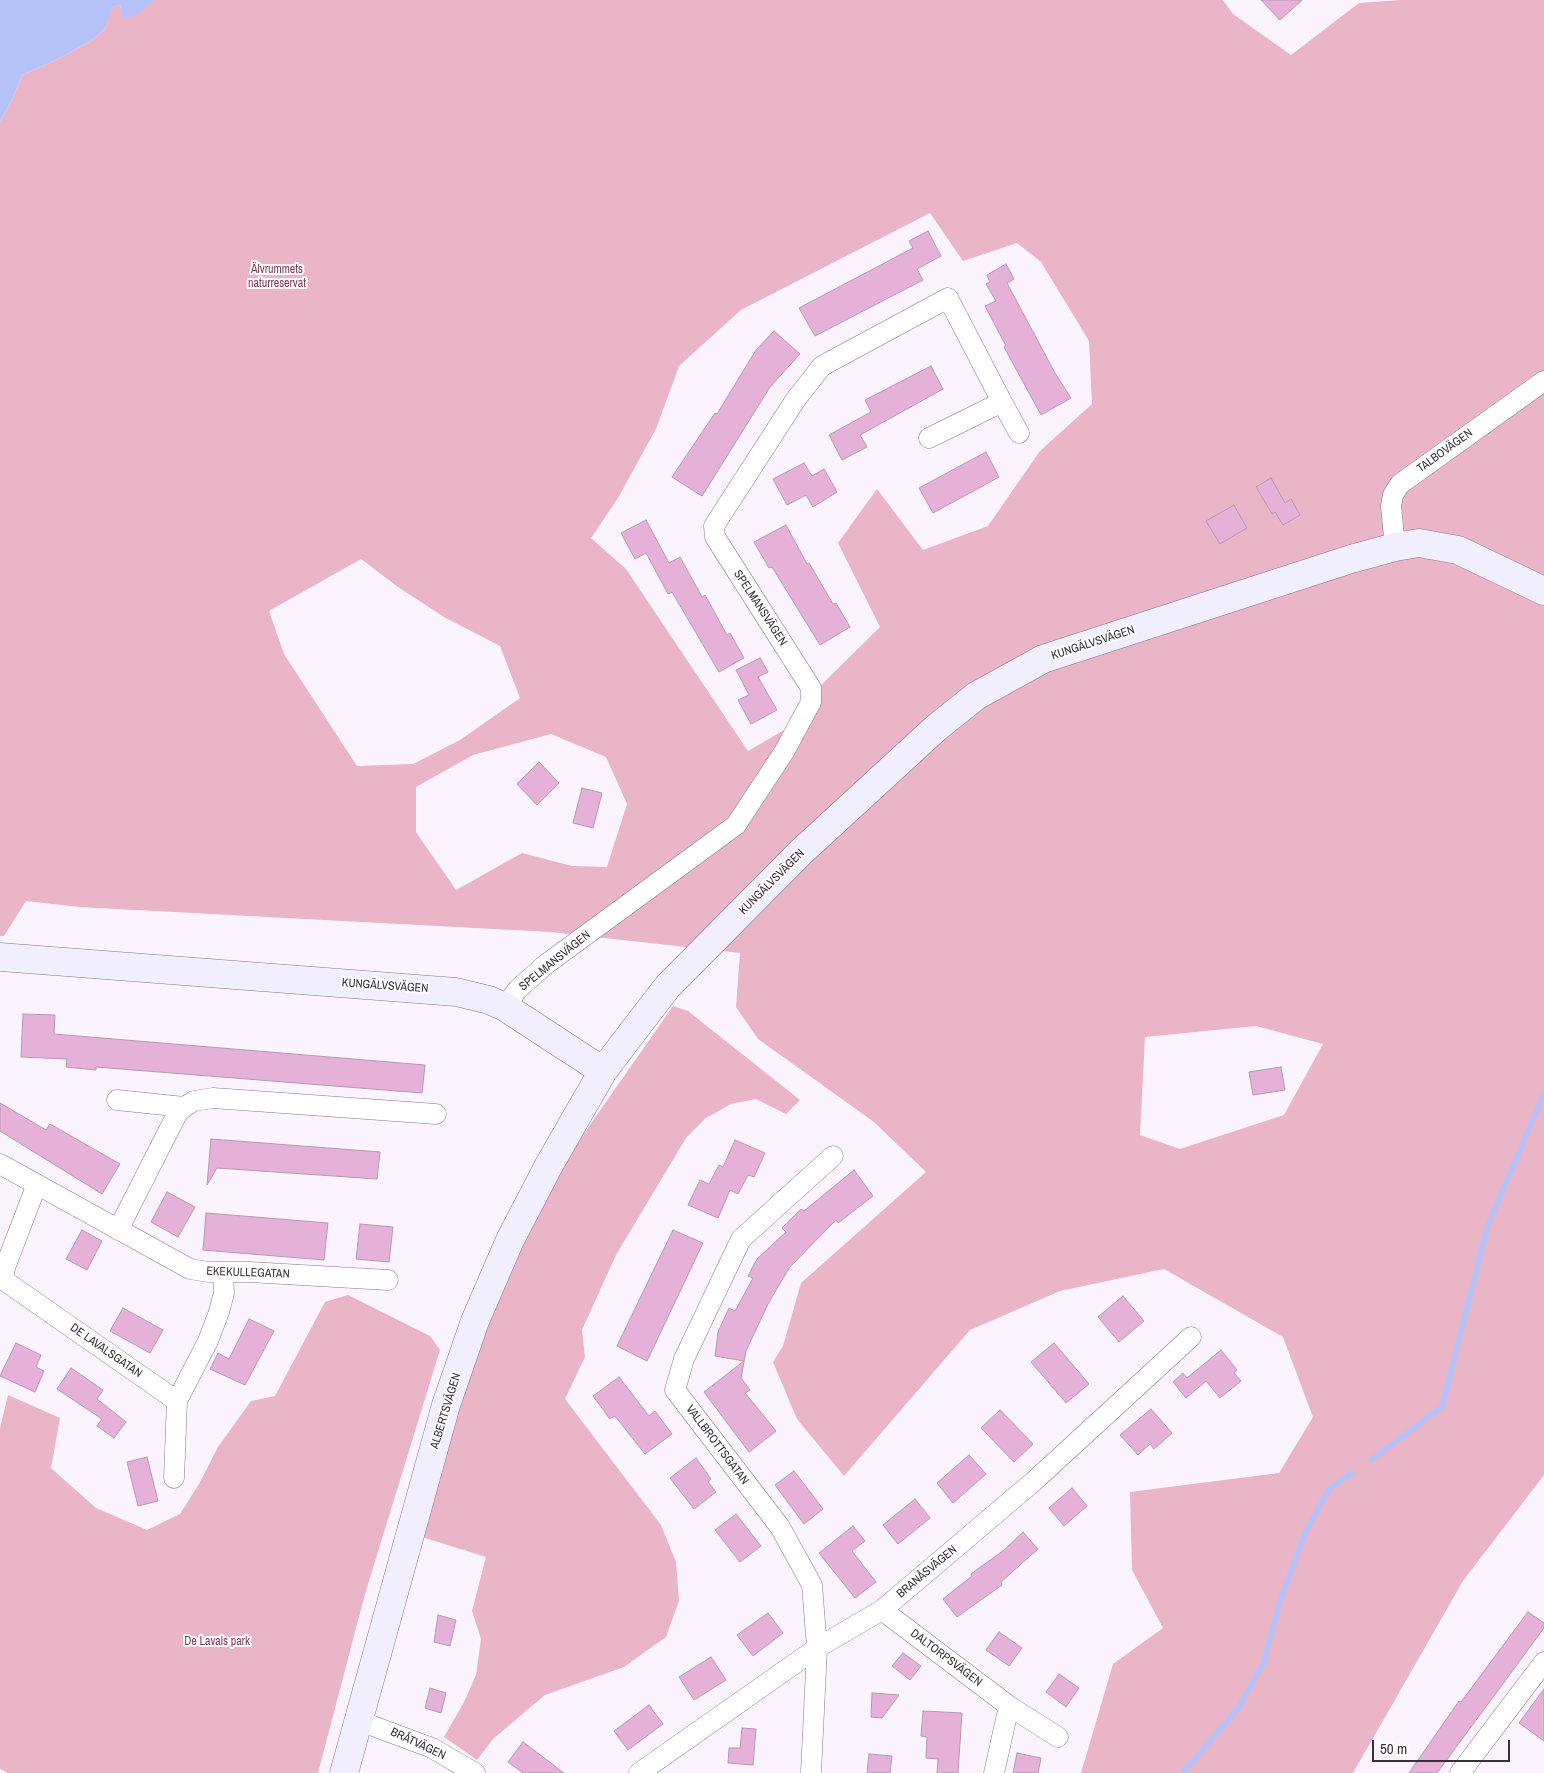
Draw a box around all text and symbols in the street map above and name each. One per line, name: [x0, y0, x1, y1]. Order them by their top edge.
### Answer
park label: Älvrummets naturreservat: [248, 263, 306, 291]
street label: TALBOVÄGEN: [1414, 426, 1476, 476]
street label: SPELMANSVÄGEN: [730, 567, 790, 649]
street label: KUNGÄLVSVÄGEN: [1050, 623, 1136, 663]
street label: KUNGÄLVSVÄGEN: [736, 846, 808, 918]
street label: SPELMANSVÄGEN: [517, 928, 593, 994]
street label: KUNGÄLVSVÄGEN: [341, 976, 429, 996]
street label: EKEKULLEGATAN: [206, 1264, 290, 1282]
street label: DE LAVALSGATAN: [67, 1321, 145, 1381]
street label: ALBERTSVÄGEN: [428, 1371, 464, 1451]
street label: VALLBROTTSGATAN: [682, 1402, 752, 1488]
street label: BRANÅSVÄGEN: [894, 1543, 960, 1601]
street label: DALTORPSVÄGEN: [907, 1626, 985, 1690]
park label: De Lavals park: [184, 1635, 250, 1649]
street label: BRÅTVÄGEN: [388, 1725, 448, 1763]
scale bar: [1374, 1730, 1512, 1762]
text: 50 m: [1380, 1738, 1407, 1759]

